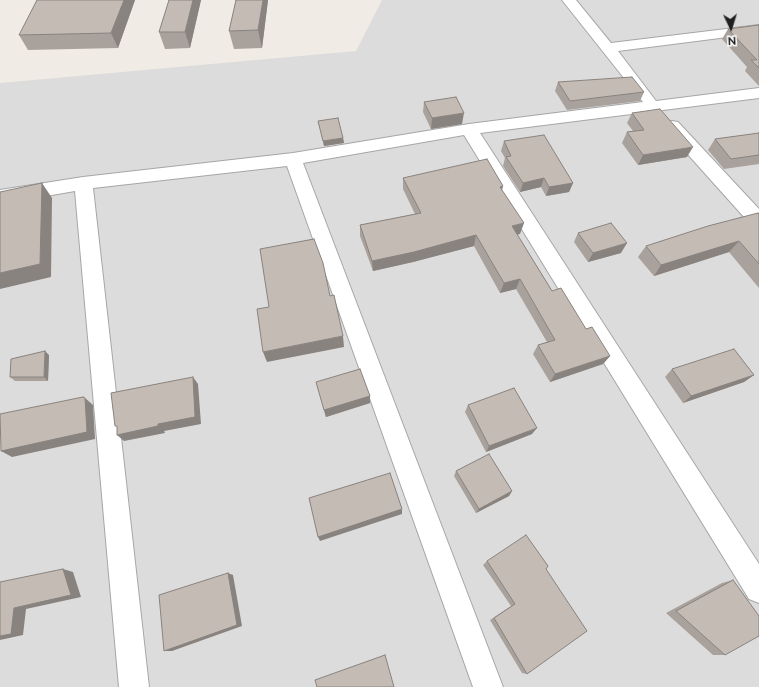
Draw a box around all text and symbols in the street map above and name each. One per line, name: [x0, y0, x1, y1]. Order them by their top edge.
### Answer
north arrow: [711, 8, 751, 48]
text: N: [727, 34, 737, 47]

